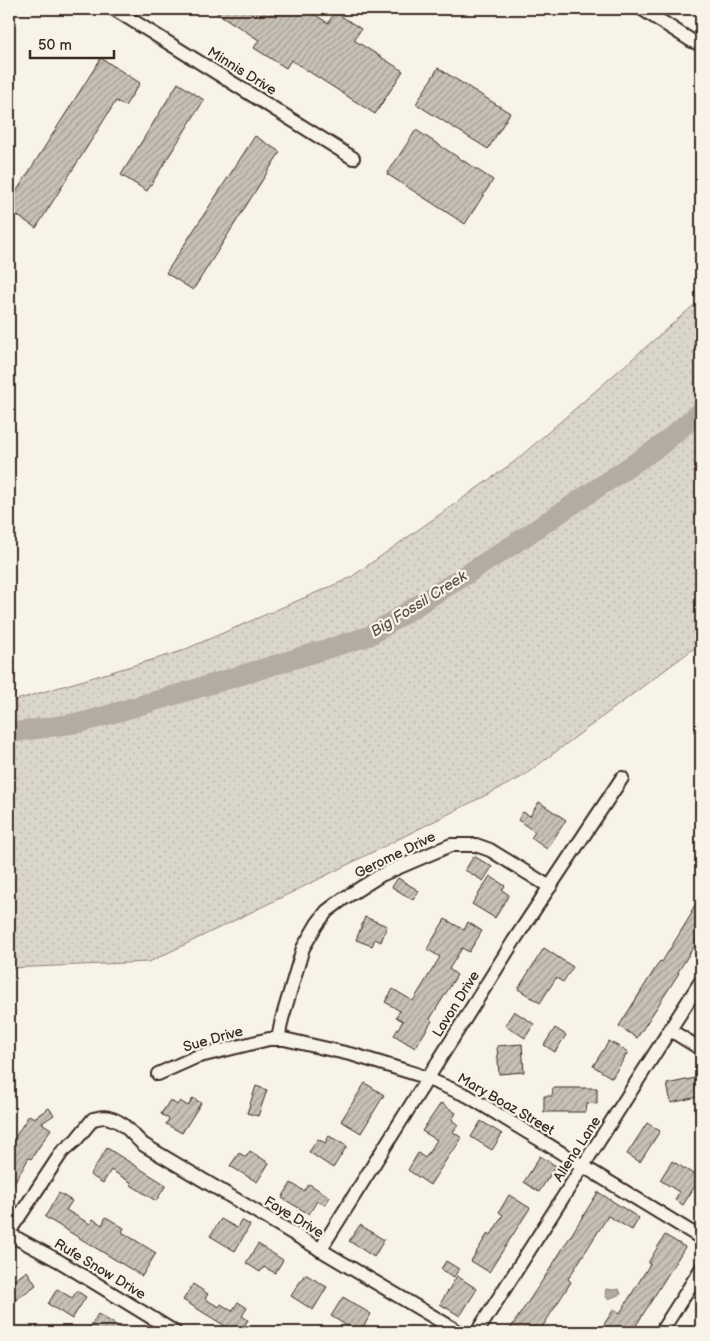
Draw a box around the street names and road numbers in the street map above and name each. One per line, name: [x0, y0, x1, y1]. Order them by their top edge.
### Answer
street label: Minnis Drive: [204, 43, 280, 99]
street label: Gerome Drive: [352, 828, 438, 882]
street label: Lavon Drive: [429, 968, 483, 1040]
street label: Sue Drive: [181, 1022, 245, 1056]
street label: Mary Boaz Street: [455, 1069, 558, 1139]
street label: Allena Lane: [550, 1113, 604, 1185]
street label: Faye Drive: [261, 1193, 327, 1241]
street label: Rufe Snow Drive: [51, 1235, 149, 1303]

